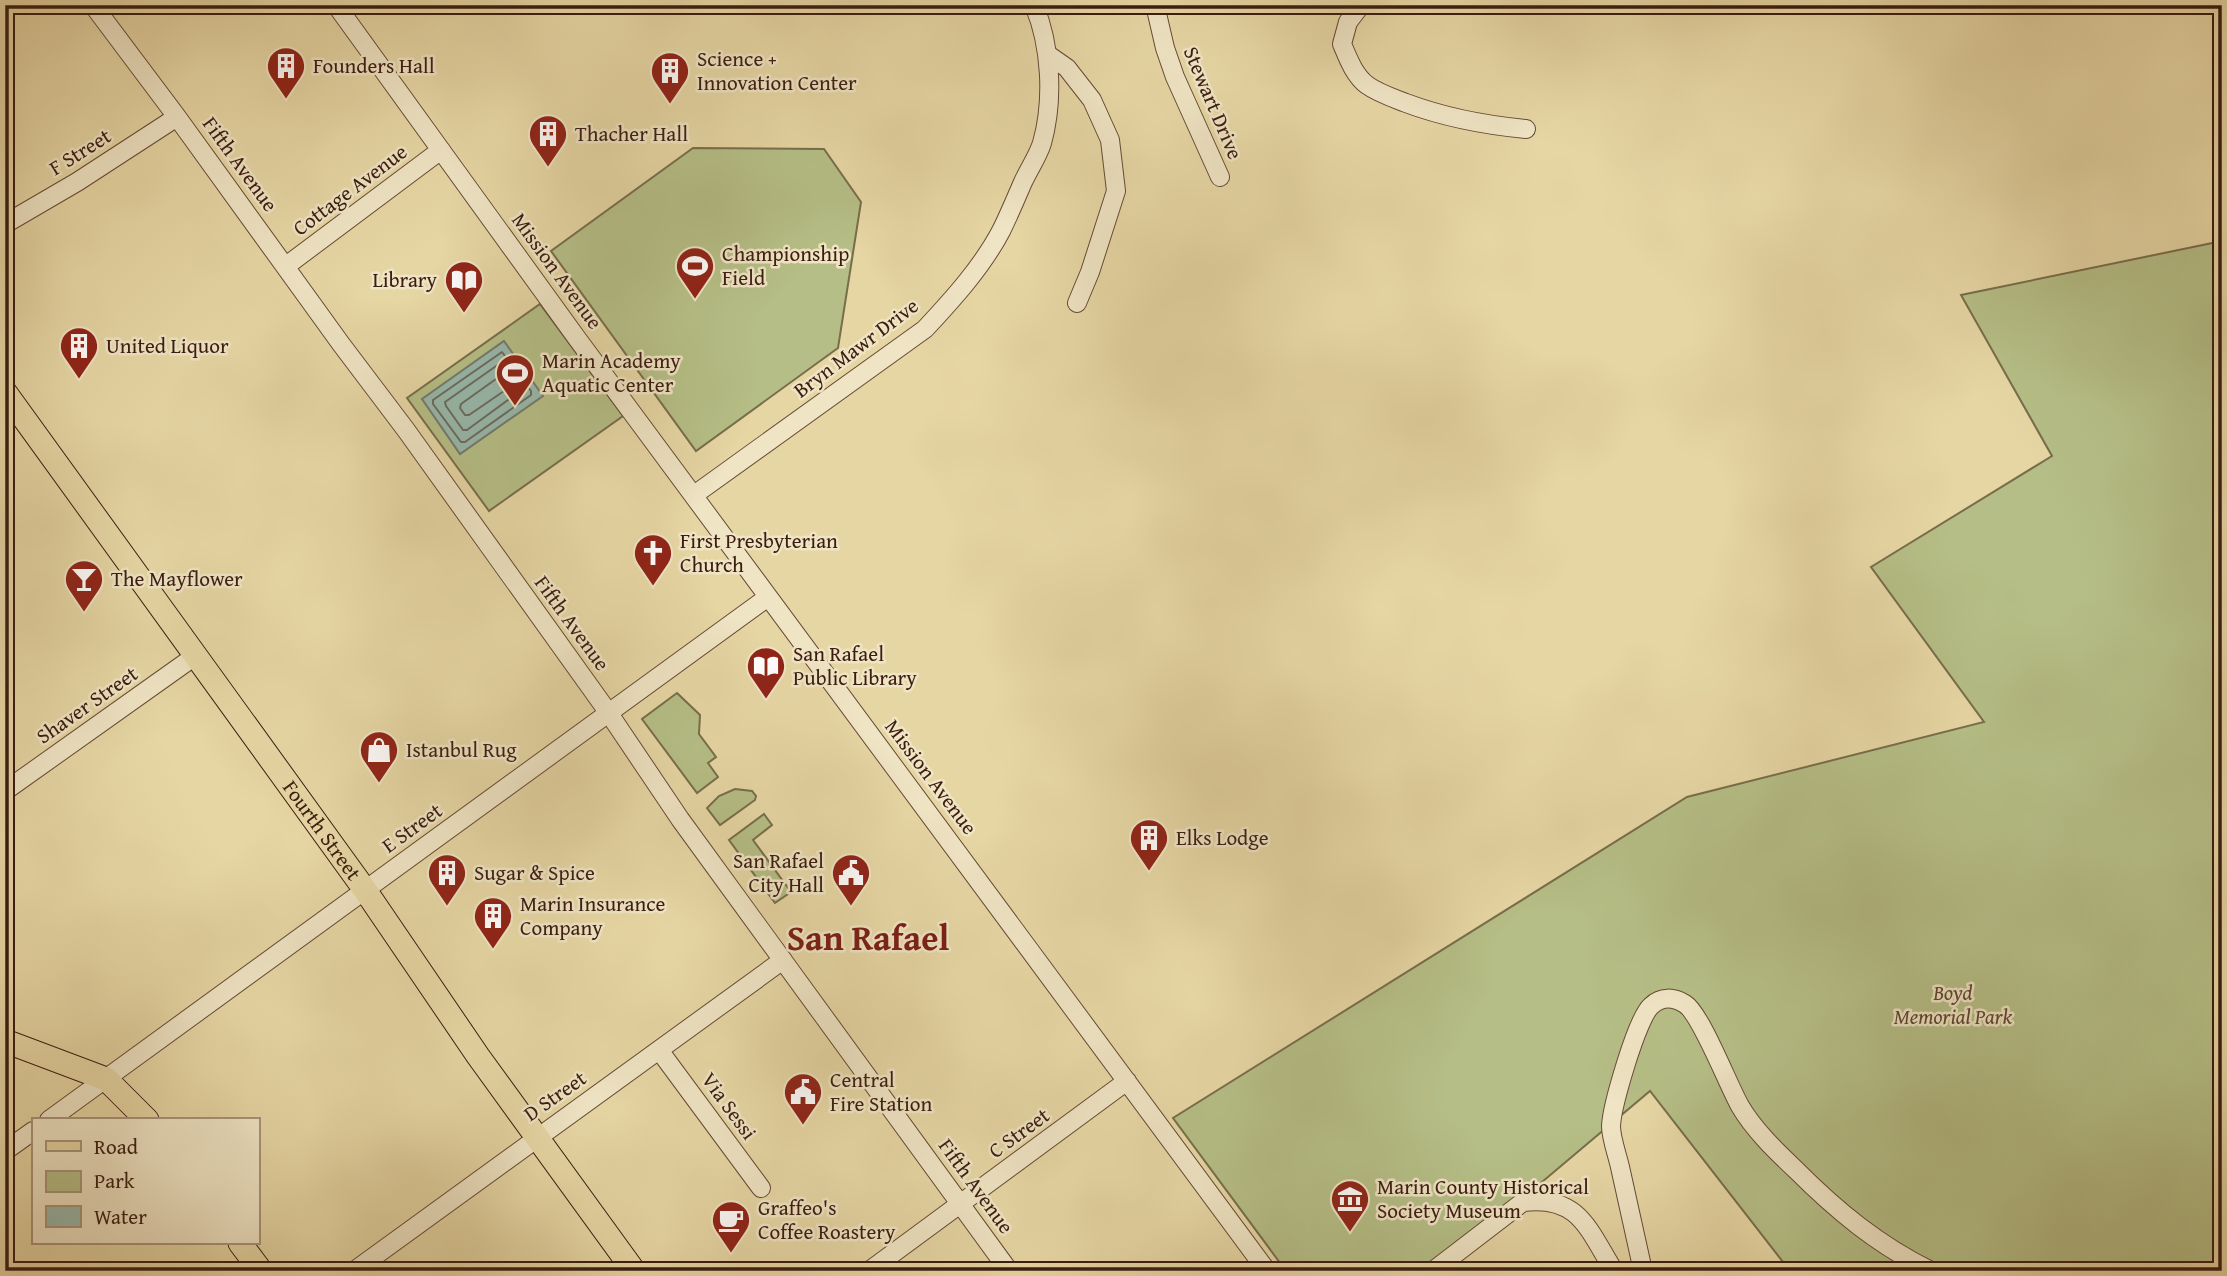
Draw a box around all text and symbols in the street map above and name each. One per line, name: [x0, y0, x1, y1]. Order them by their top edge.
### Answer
street label: Stewart Drive: [1176, 42, 1251, 164]
place label: Science + Innovation Center: [697, 43, 857, 98]
building icon: Founders Hall: [265, 45, 307, 100]
place label: Founders Hall: [313, 50, 435, 81]
building icon: Science + Innovation Center: [649, 50, 691, 105]
street label: Fifth Avenue: [195, 110, 286, 218]
building icon: Thacher Hall: [527, 113, 569, 168]
place label: Thacher Hall: [575, 118, 688, 149]
street label: F Street: [43, 120, 117, 183]
street label: Cottage Avenue: [286, 136, 414, 243]
street label: Mission Avenue: [505, 206, 610, 335]
place label: Championship Field: [722, 238, 849, 293]
sports icon: Championship Field: [674, 245, 716, 300]
library icon: Library: [443, 259, 485, 314]
place label: Library: [373, 264, 438, 295]
street label: Bryn Mawr Drive: [787, 290, 925, 405]
building icon: United Liquor: [58, 325, 100, 380]
place label: United Liquor: [106, 330, 229, 361]
place label: Marin Academy Aquatic Center: [542, 345, 681, 400]
sports icon: Marin Academy Aquatic Center: [494, 352, 536, 407]
place label: First Presbyterian Church: [680, 525, 838, 580]
church icon: First Presbyterian Church: [632, 532, 674, 587]
bar icon: The Mayflower: [63, 558, 105, 613]
place label: The Mayflower: [111, 563, 243, 594]
street label: Fifth Avenue: [527, 569, 618, 677]
place label: San Rafael Public Library: [793, 638, 917, 693]
library icon: San Rafael Public Library: [745, 645, 787, 700]
street label: Shaver Street: [30, 658, 144, 751]
street label: Mission Avenue: [878, 713, 985, 841]
shop icon: Istanbul Rug: [358, 729, 400, 784]
place label: Istanbul Rug: [406, 734, 517, 765]
street label: Fourth Street: [275, 774, 370, 887]
street label: E Street: [375, 795, 449, 860]
building icon: Elks Lodge: [1128, 817, 1170, 872]
place label: Elks Lodge: [1176, 822, 1269, 853]
place label: San Rafael City Hall: [733, 845, 824, 900]
building icon: Sugar & Spice: [426, 852, 468, 907]
public building icon: San Rafael City Hall: [830, 852, 872, 907]
place label: Sugar & Spice: [474, 857, 595, 888]
place label: Marin Insurance Company: [520, 888, 666, 943]
building icon: Marin Insurance Company: [472, 895, 514, 950]
district label: San Rafael: [787, 912, 949, 963]
park label: Boyd Memorial Park: [1894, 977, 2013, 1032]
street label: D Street: [517, 1062, 593, 1129]
place label: Central Fire Station: [830, 1064, 933, 1119]
street label: Via Sessi: [694, 1065, 765, 1146]
public building icon: Central Fire Station: [782, 1071, 824, 1126]
street label: C Street: [982, 1099, 1056, 1165]
legend: [32, 1118, 259, 1244]
text: Road: [94, 1131, 139, 1162]
street label: Fifth Avenue: [931, 1132, 1022, 1240]
text: Park: [94, 1165, 135, 1196]
place label: Marin County Historical Society Museum: [1377, 1171, 1589, 1226]
museum icon: Marin County Historical Society Museum: [1329, 1178, 1371, 1233]
place label: Graffeo's Coffee Roastery: [758, 1192, 896, 1247]
cafe icon: Graffeo's Coffee Roastery: [710, 1199, 752, 1254]
text: Water: [94, 1201, 147, 1232]

